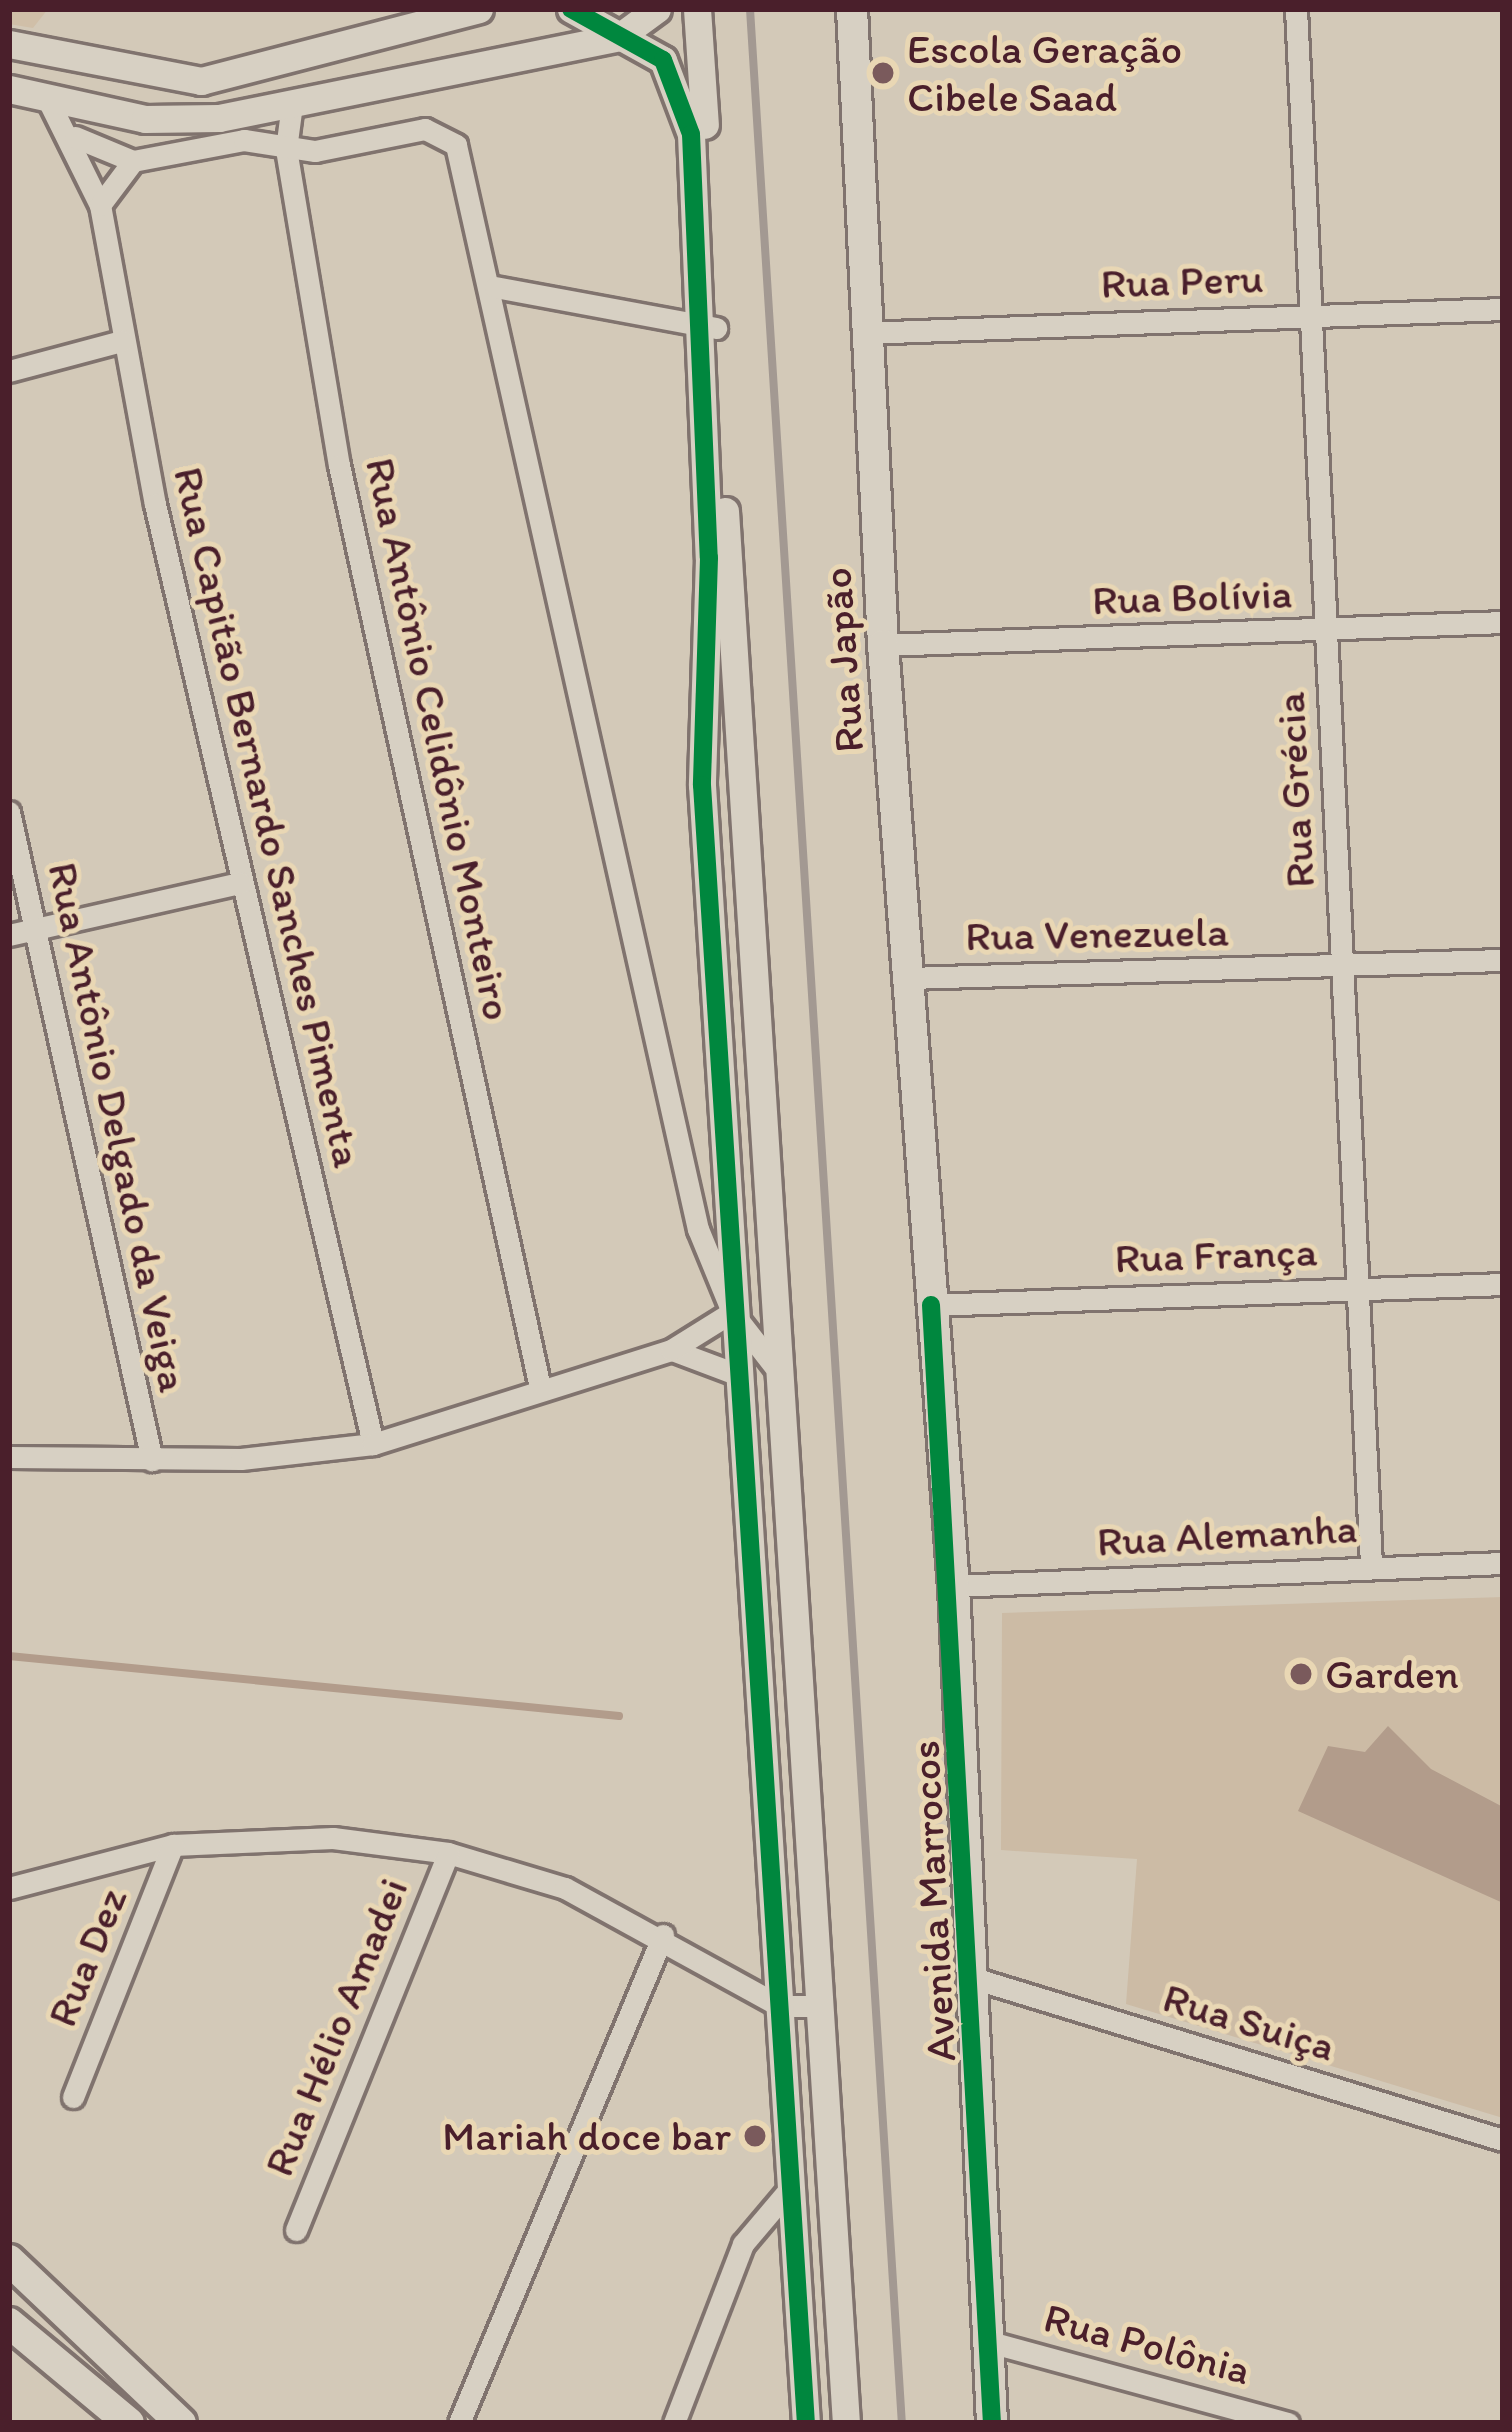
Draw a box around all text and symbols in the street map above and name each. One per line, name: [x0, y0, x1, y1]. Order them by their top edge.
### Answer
place label: Escola Geração Cibele Saad: [907, 24, 1181, 122]
marker: Escola Geração Cibele Saad: [870, 60, 896, 86]
street label: Rua Peru: [1101, 253, 1263, 309]
street label: Rua Antônio Celidônio Monteiro: [355, 453, 523, 1025]
street label: Rua Capitão Bernardo Sanches Pimenta: [163, 463, 373, 1171]
street label: Rua Japão: [811, 566, 875, 754]
street label: Rua Bolívia: [1090, 568, 1294, 626]
street label: Rua Grécia: [1265, 691, 1325, 889]
street label: Rua Antônio Delgado da Veiga: [37, 858, 199, 1396]
street label: Rua Venezuela: [966, 907, 1228, 961]
street label: Rua França: [1115, 1226, 1317, 1284]
street label: Rua Alemanha: [1096, 1503, 1358, 1567]
place label: Garden: [1325, 1649, 1459, 1699]
marker: Garden: [1288, 1661, 1314, 1687]
street label: Avenida Marrocos: [899, 1739, 967, 2063]
street label: Rua Hélio Amadei: [253, 1870, 419, 2184]
street label: Rua Dez: [36, 1880, 138, 2034]
street label: Rua Suiça: [1157, 1972, 1341, 2072]
place label: Mariah doce bar: [443, 2111, 731, 2161]
marker: Mariah doce bar: [742, 2123, 768, 2149]
street label: Rua Polônia: [1038, 2292, 1256, 2396]

